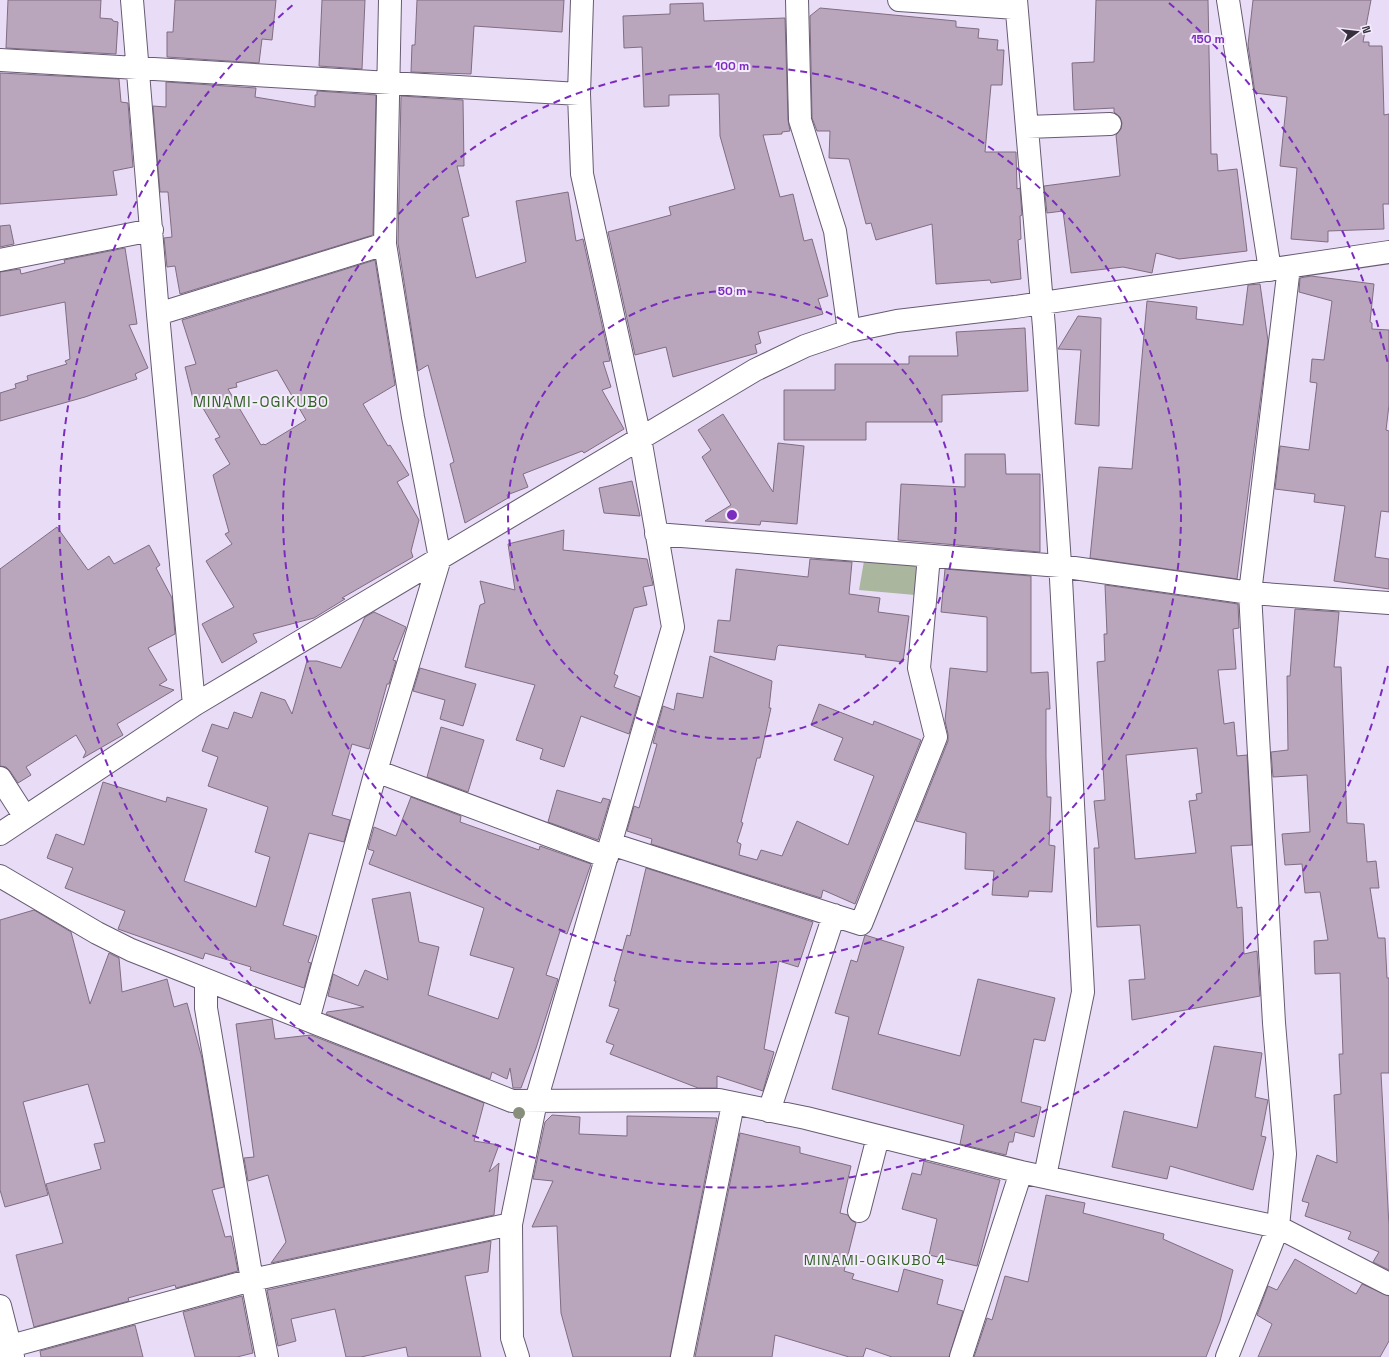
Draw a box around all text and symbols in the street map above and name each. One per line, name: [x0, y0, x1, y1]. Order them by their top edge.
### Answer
north arrow: [1337, 12, 1377, 52]
text: N: [1359, 24, 1374, 35]
text: 150 m: [1191, 31, 1225, 47]
text: 100 m: [715, 58, 749, 74]
text: 50 m: [718, 283, 746, 299]
district label: MINAMI-OGIKUBO: [193, 392, 329, 411]
centre of rings: [725, 508, 739, 522]
district label: MINAMI-OGIKUBO 4: [804, 1251, 946, 1269]

